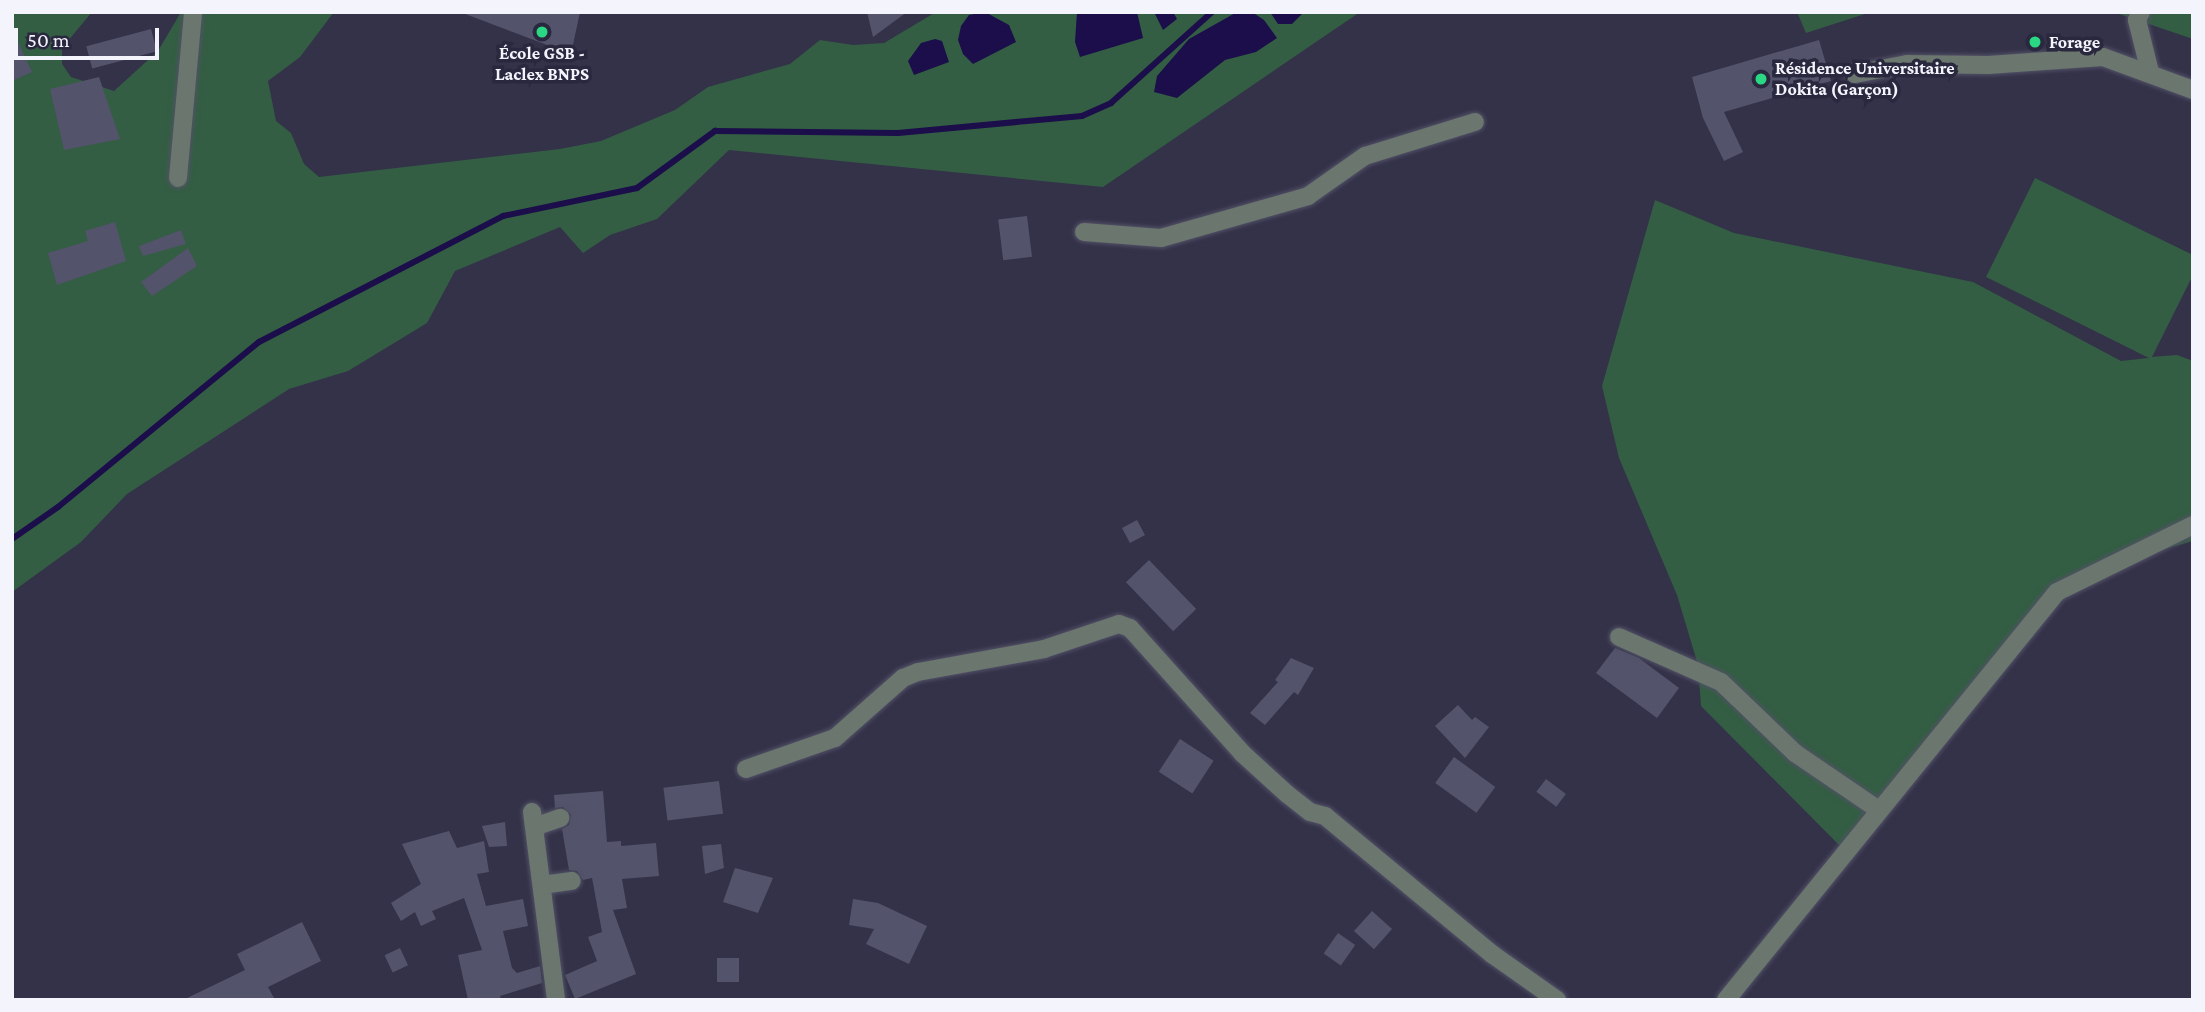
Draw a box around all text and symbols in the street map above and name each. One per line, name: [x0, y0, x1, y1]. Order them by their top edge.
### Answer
scale bar: [18, 14, 163, 58]
marker: École GSB - Laclex BNPS: [534, 24, 550, 40]
text: 50 m: [27, 28, 70, 52]
place label: Forage: [2049, 31, 2100, 53]
marker: Forage: [2027, 34, 2043, 50]
place label: École GSB - Laclex BNPS: [495, 43, 589, 86]
place label: Résidence Universitaire Dokita (Garçon): [1775, 58, 1955, 100]
marker: Résidence Universitaire Dokita (Garçon): [1753, 71, 1769, 87]

